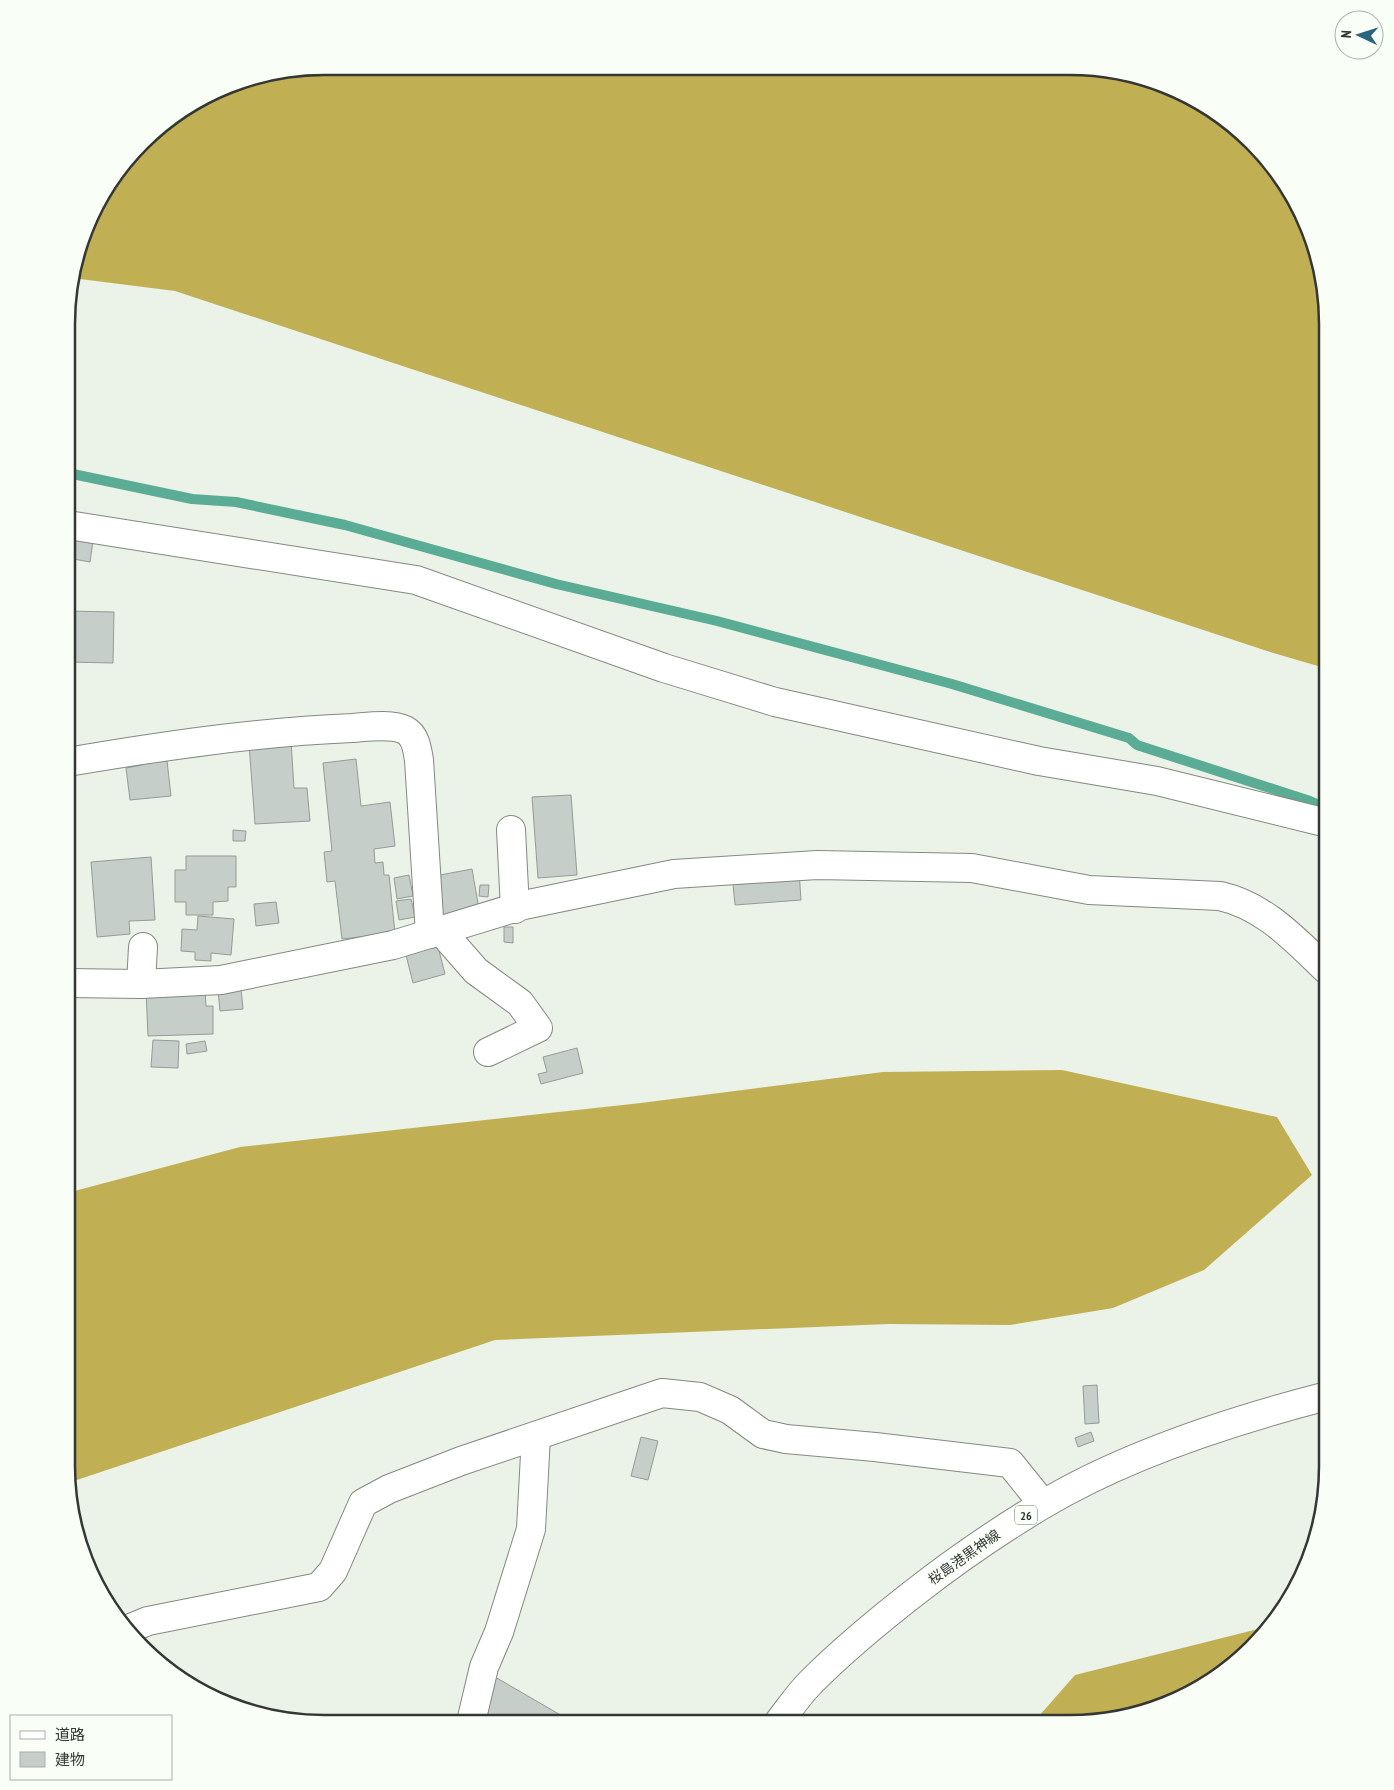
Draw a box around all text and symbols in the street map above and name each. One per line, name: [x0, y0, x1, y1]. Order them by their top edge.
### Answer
north arrow: [1334, 10, 1384, 60]
text: N: [1337, 30, 1355, 38]
road number: 26: [1015, 1506, 1037, 1524]
street label: 桜島港黒神線: [924, 1526, 1004, 1588]
legend: [10, 1715, 172, 1780]
text: 道路: [55, 1725, 85, 1744]
text: 建物: [55, 1750, 85, 1769]

